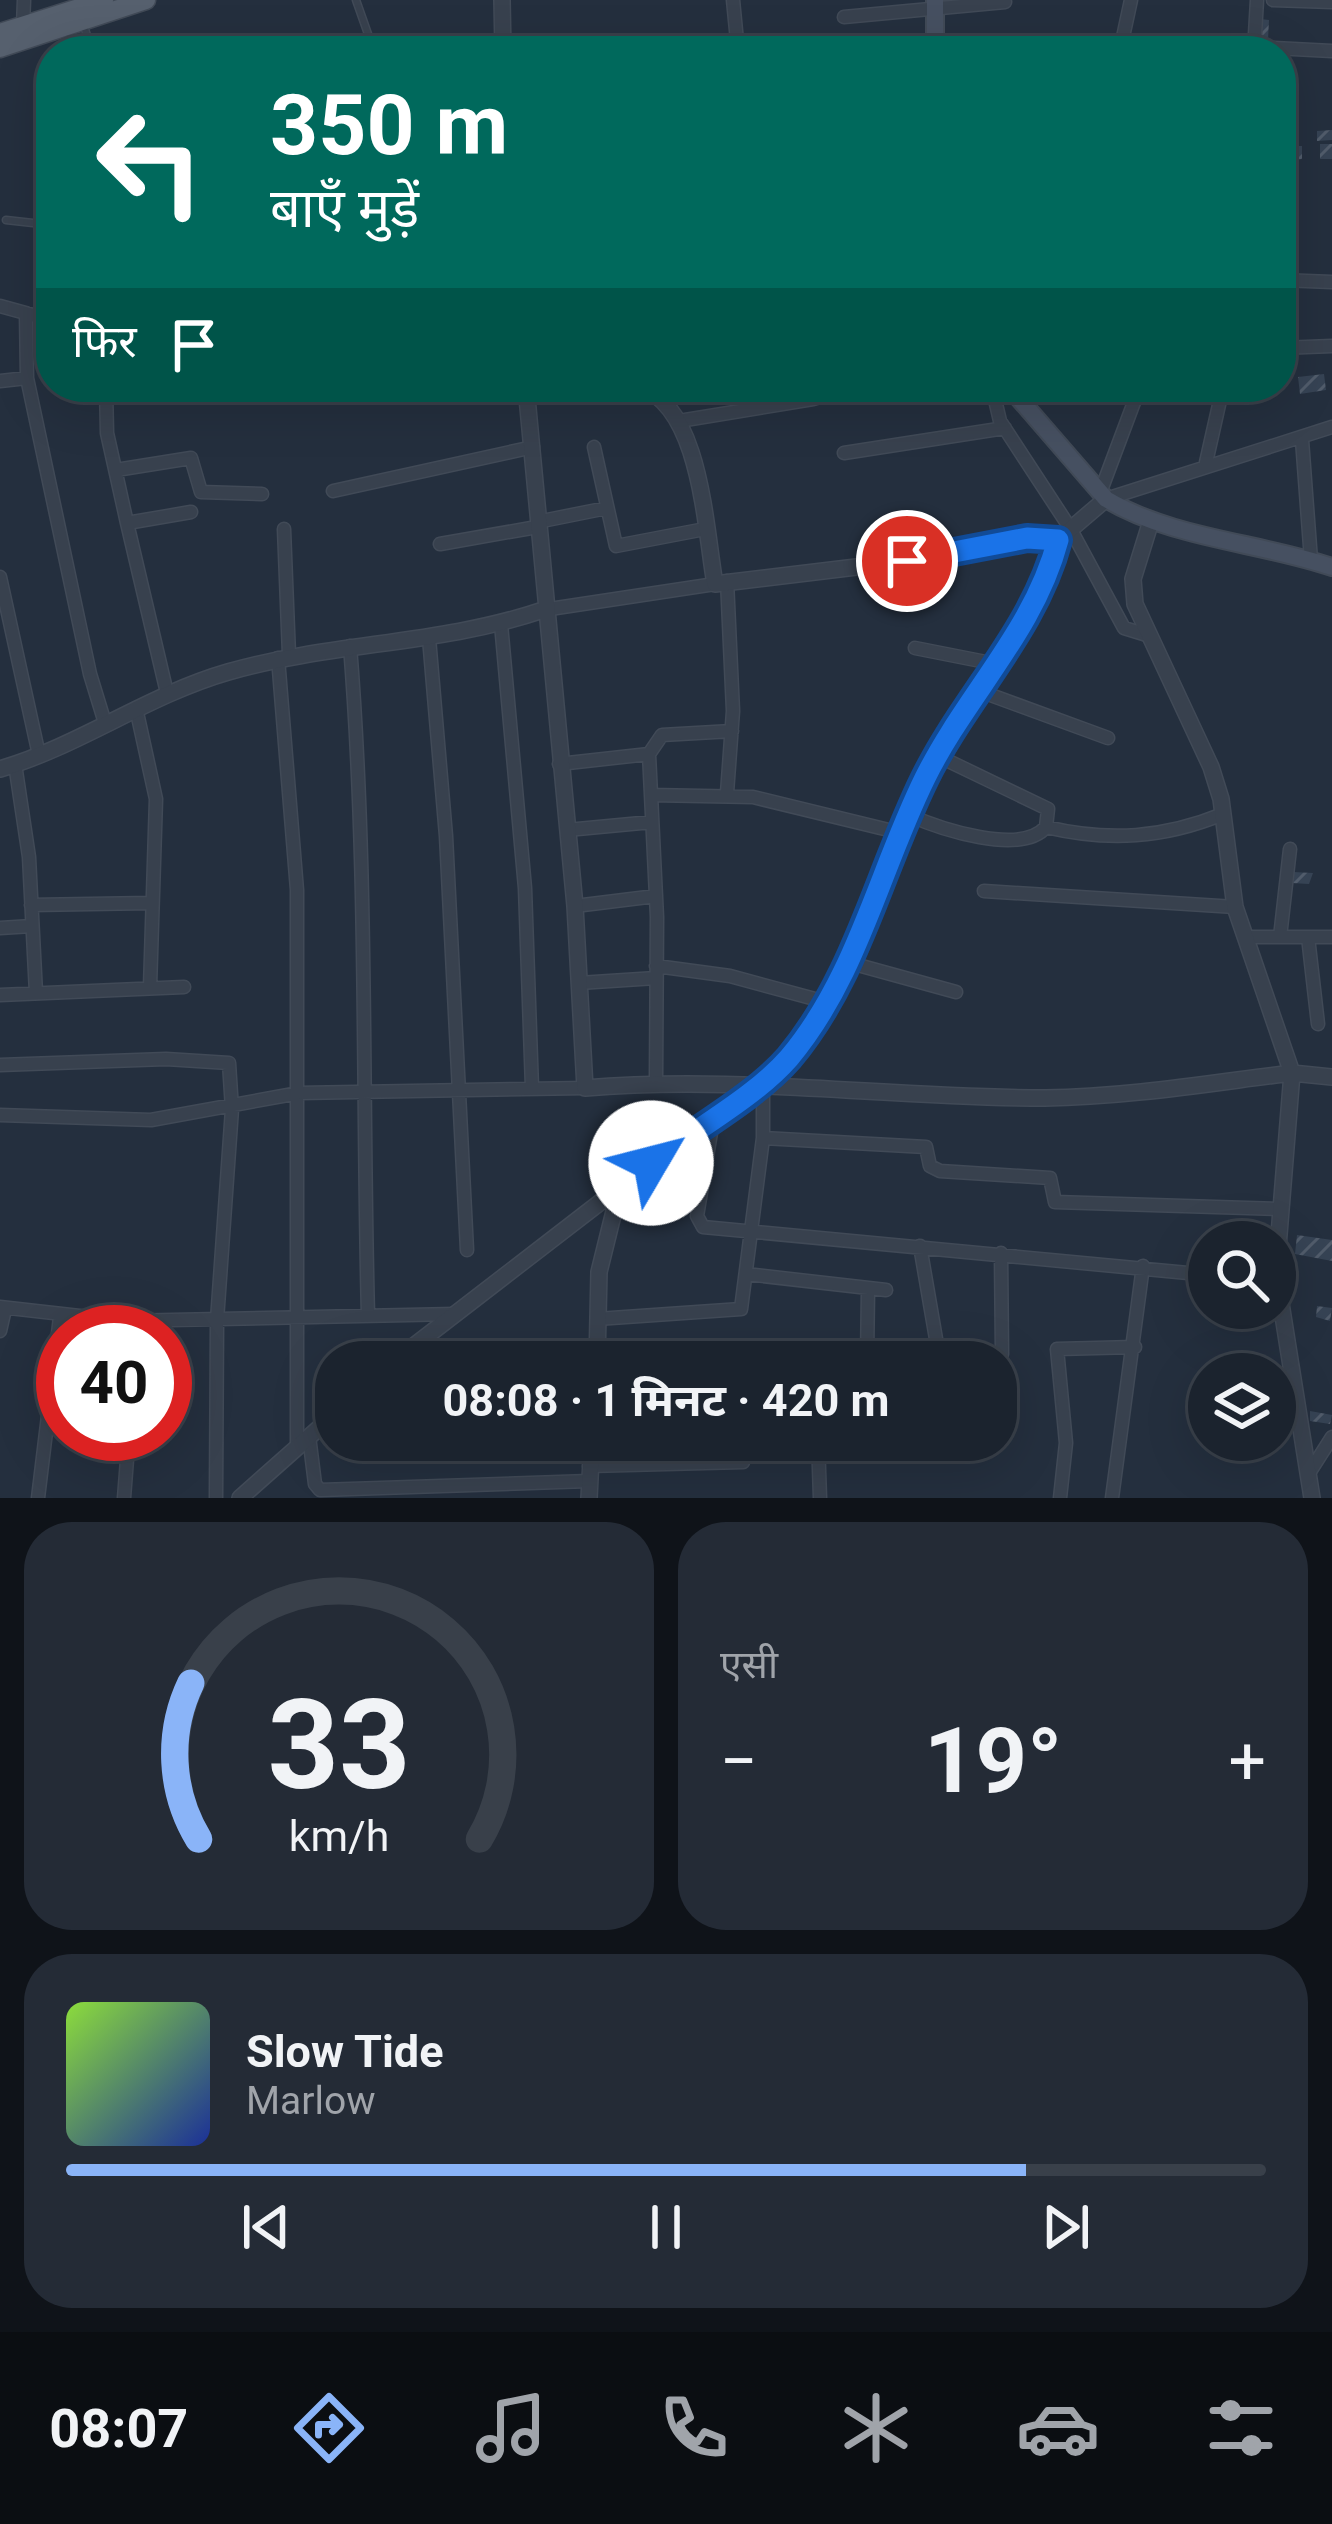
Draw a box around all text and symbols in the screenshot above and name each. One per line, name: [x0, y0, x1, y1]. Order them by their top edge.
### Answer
text: 350 m: [270, 76, 508, 175]
icon: left: [72, 84, 228, 240]
text: बाएँ मुड़ें: [270, 177, 419, 240]
icon: arrive: [161, 312, 227, 378]
text: फिर: [72, 315, 137, 368]
pin: [856, 510, 958, 612]
icon: arrive: [874, 528, 940, 594]
position arrow: [588, 1100, 714, 1226]
map controls: [1188, 1221, 1296, 1461]
button: search: [1188, 1221, 1296, 1329]
speed limit sign: 40: [36, 1305, 192, 1461]
button: layers: [1188, 1353, 1296, 1461]
text: 08:08 · 1 मिनट · 420 m: [443, 1374, 889, 1427]
text: एसी: [720, 1642, 778, 1688]
text: 33: [267, 1672, 411, 1818]
text: 19°: [924, 1709, 1062, 1814]
text: −: [720, 1723, 758, 1800]
text: +: [1229, 1723, 1266, 1800]
text: km/h: [289, 1811, 389, 1861]
text: Slow Tide: [246, 2025, 444, 2078]
text: Marlow: [246, 2078, 376, 2124]
icon: previous: [233, 2194, 299, 2260]
icon: pause: [633, 2194, 699, 2260]
icon: next: [1033, 2194, 1099, 2260]
icon: directions: [287, 2386, 371, 2470]
icon: music: [469, 2386, 553, 2470]
icon: phone: [652, 2386, 736, 2470]
icon: climate: [834, 2386, 918, 2470]
icon: car: [1016, 2386, 1100, 2470]
icon: filters: [1199, 2386, 1283, 2470]
text: 08:07: [49, 2397, 188, 2460]

